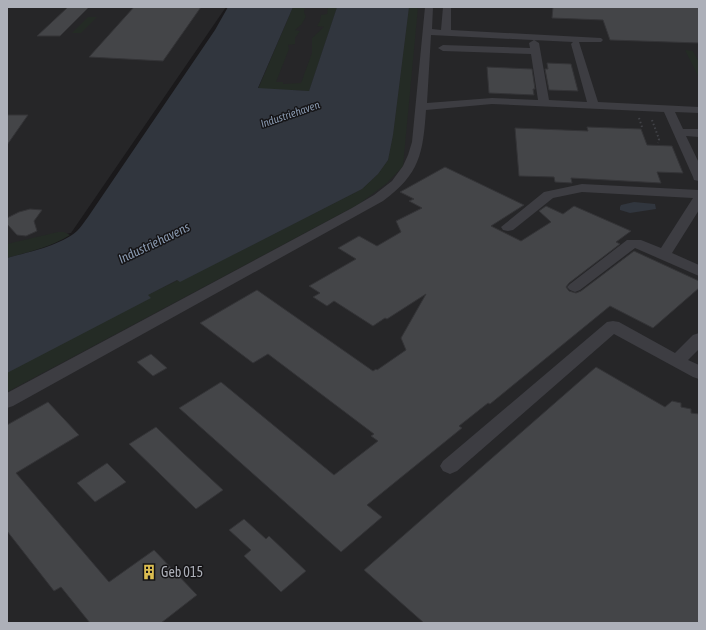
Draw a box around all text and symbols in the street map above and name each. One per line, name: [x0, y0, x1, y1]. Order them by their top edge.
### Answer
water label: Industriehaven: [259, 98, 322, 130]
water label: Industriehavens: [116, 219, 192, 267]
building icon: Geb 015: [140, 563, 158, 581]
place label: Geb 015: [161, 564, 203, 580]

